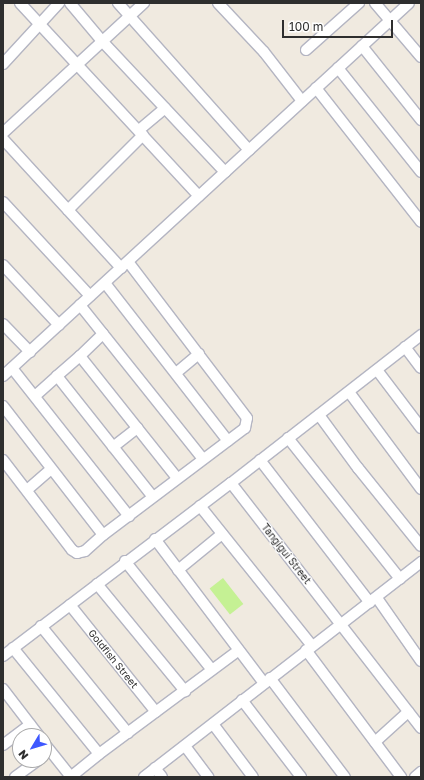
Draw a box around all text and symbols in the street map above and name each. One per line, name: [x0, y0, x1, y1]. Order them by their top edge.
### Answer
scale bar: [284, 12, 395, 38]
text: 100 m: [289, 19, 323, 34]
street label: Tangigui Street: [259, 522, 313, 586]
street label: Goldfish Street: [86, 627, 140, 691]
north arrow: [12, 728, 52, 768]
text: N: [15, 748, 31, 762]

